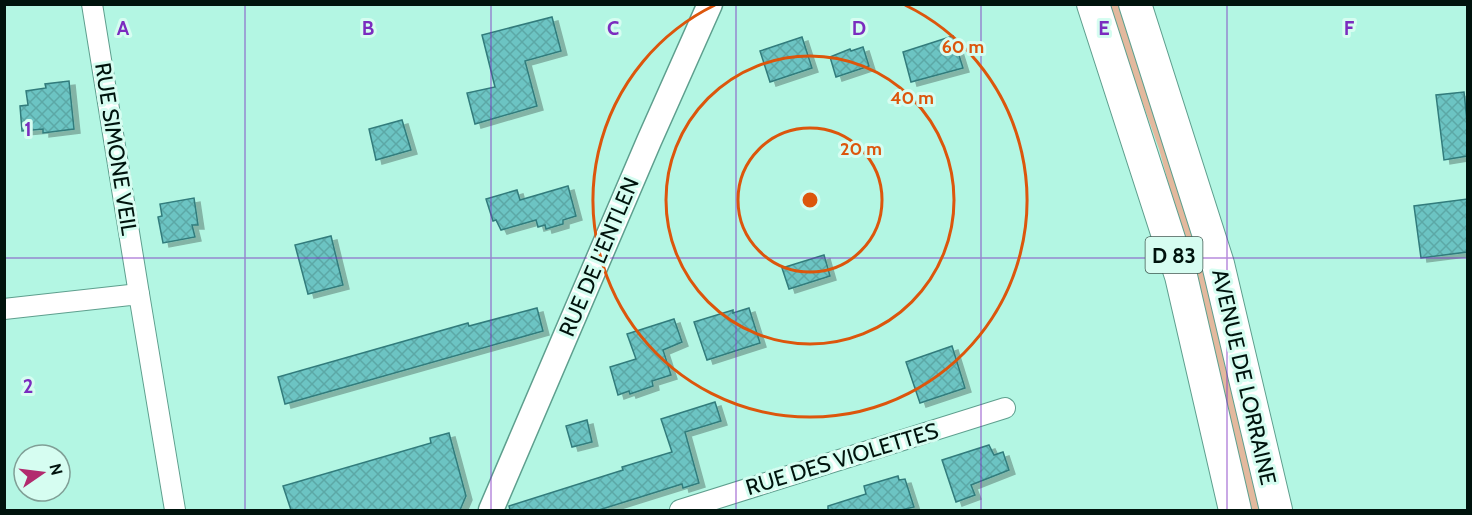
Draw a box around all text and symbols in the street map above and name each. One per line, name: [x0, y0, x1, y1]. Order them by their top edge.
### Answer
text: A: [117, 16, 130, 40]
text: B: [362, 16, 374, 40]
text: C: [607, 16, 619, 40]
text: D: [852, 16, 866, 40]
text: E: [1098, 16, 1110, 40]
text: F: [1344, 16, 1355, 40]
text: 60 m: [942, 36, 984, 58]
street label: RUE SIMONE VEIL: [89, 61, 143, 237]
text: 40 m: [890, 87, 934, 109]
text: 1: [24, 117, 32, 141]
text: 20 m: [840, 138, 882, 160]
street label: RUE DE L'ENTLEN: [553, 173, 645, 341]
centre of rings: [800, 190, 820, 210]
road number: D 83: [1146, 237, 1202, 273]
street label: AVENUE DE LORRAINE: [1206, 267, 1282, 487]
text: 2: [23, 374, 33, 398]
street label: RUE DES VIOLETTES: [742, 417, 942, 501]
north arrow: [12, 443, 72, 503]
text: N: [45, 462, 67, 477]

